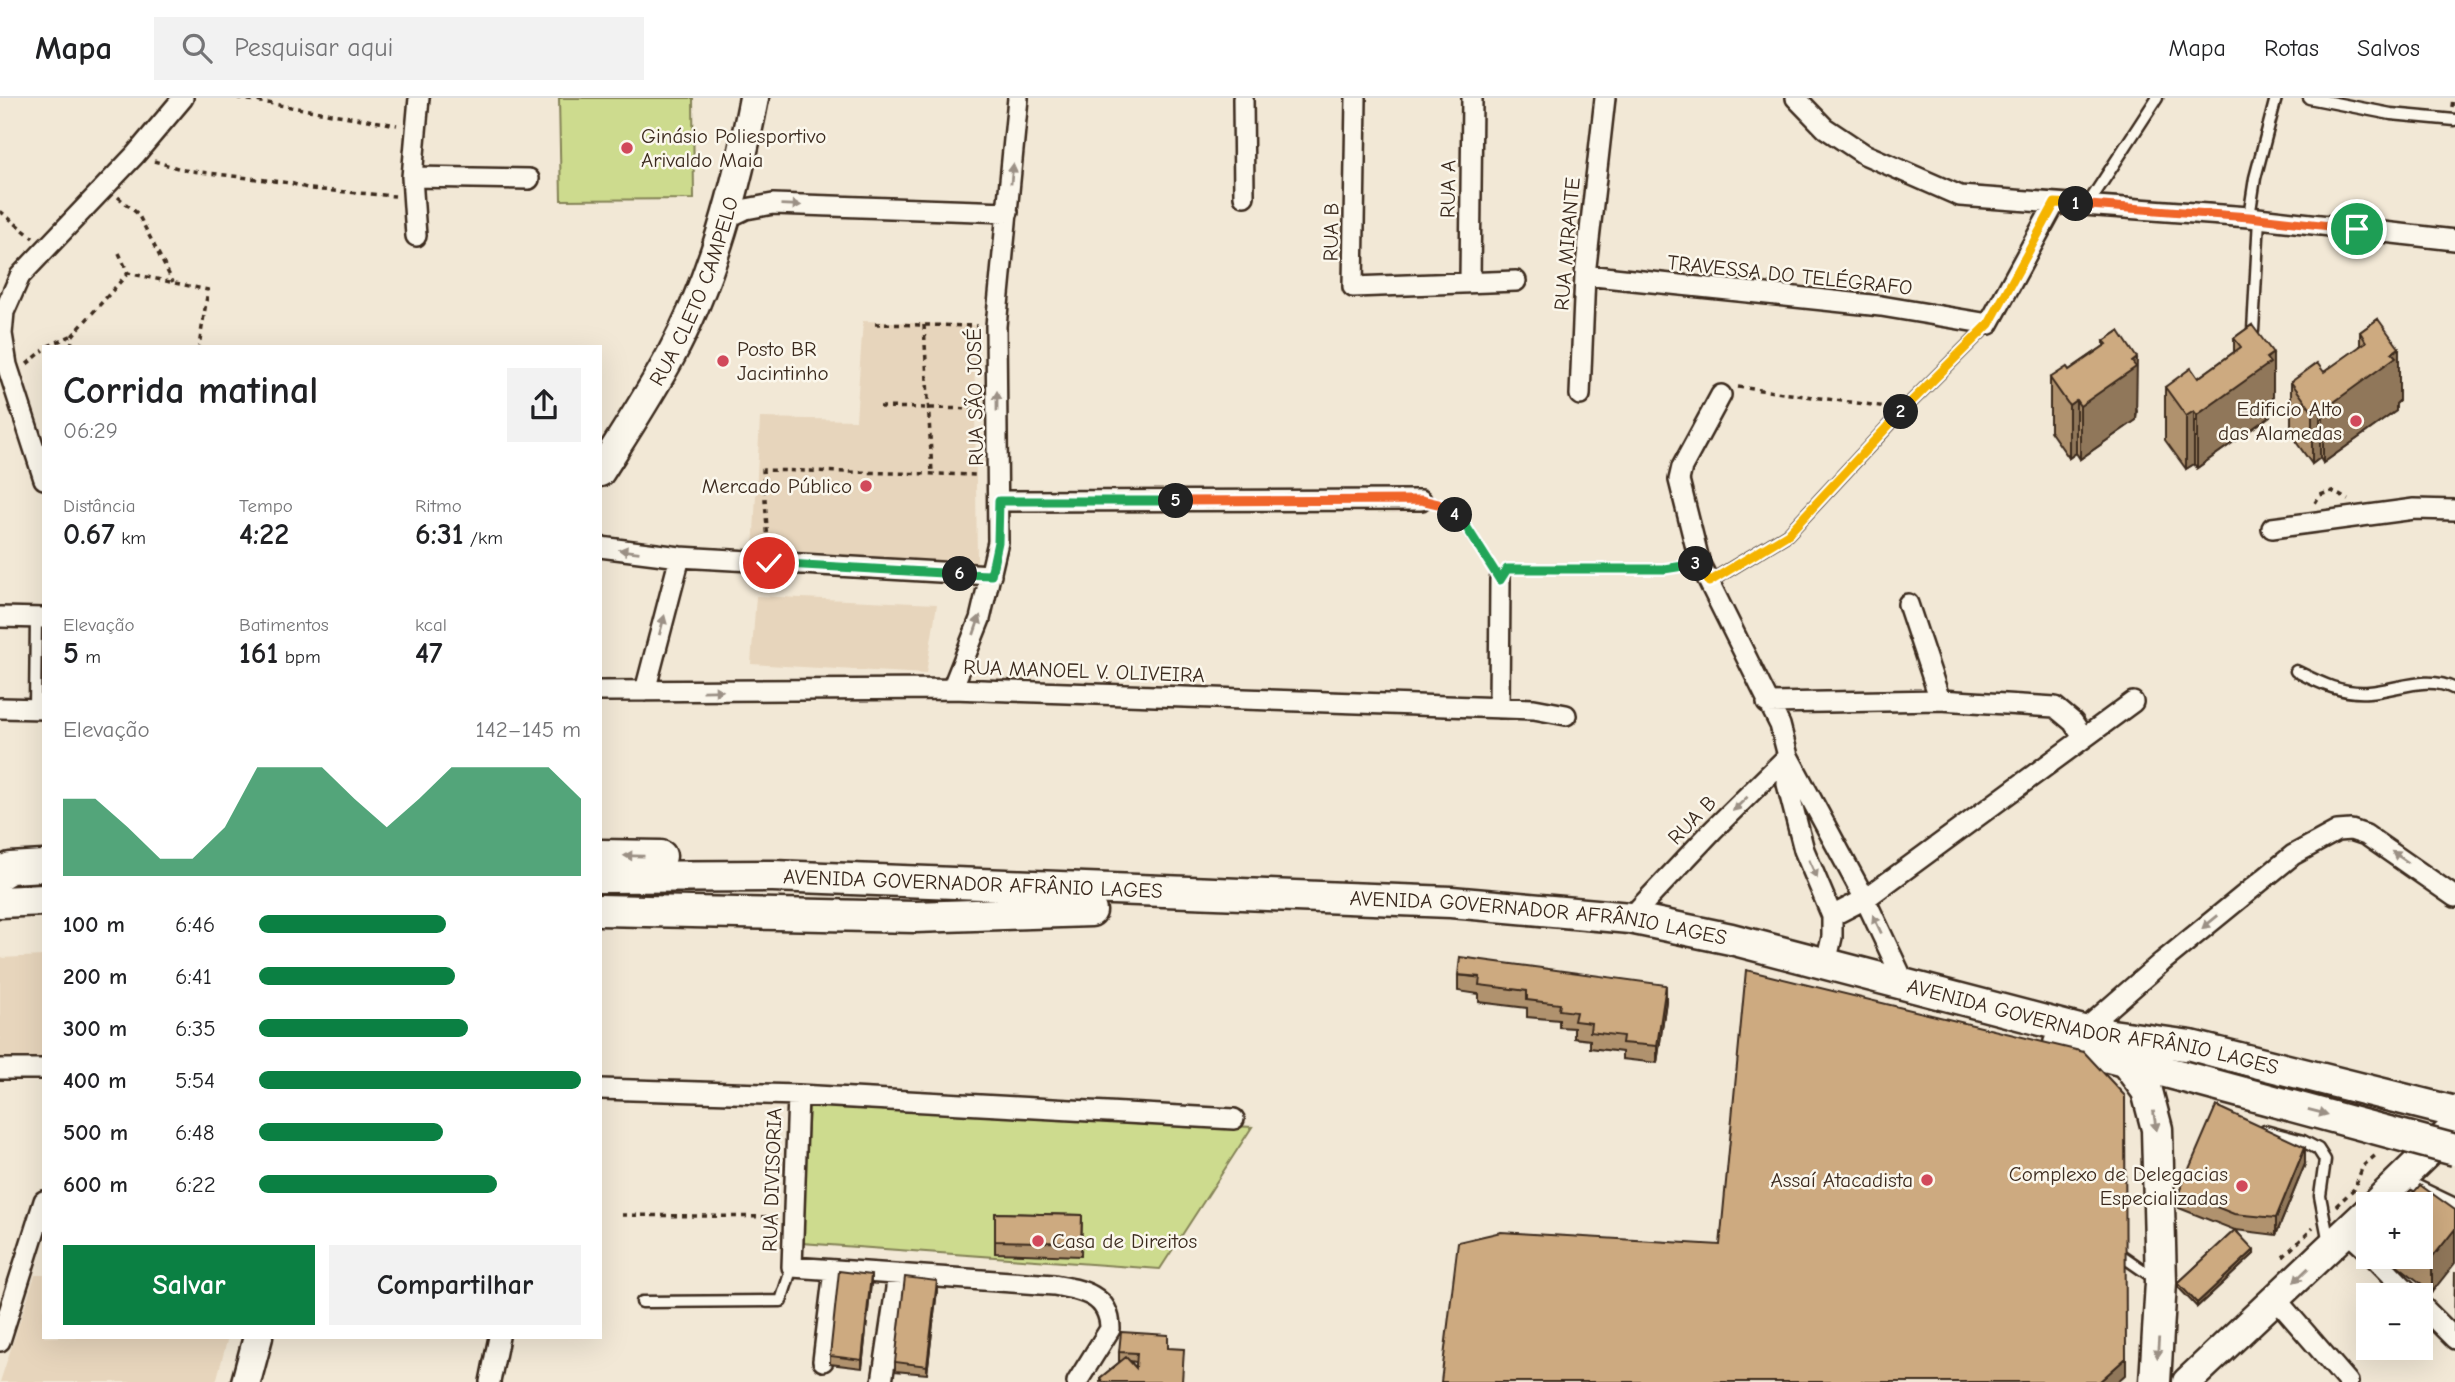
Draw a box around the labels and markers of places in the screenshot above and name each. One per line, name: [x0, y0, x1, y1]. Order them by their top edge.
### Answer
place label: Ginásio Poliesportivo Arivaldo Maia: [641, 124, 826, 172]
marker: Ginásio Poliesportivo Arivaldo Maia: [619, 140, 635, 156]
pin: 1: [2058, 186, 2094, 222]
pin: [2327, 199, 2387, 259]
place label: Posto BR Jacintinho: [737, 337, 829, 385]
marker: Posto BR Jacintinho: [715, 353, 731, 369]
pin: 2: [1884, 394, 1918, 430]
place label: Edificio Alto das Alamedas: [2218, 397, 2342, 445]
marker: Edificio Alto das Alamedas: [2348, 413, 2364, 429]
place label: Mercado Público: [702, 474, 852, 498]
marker: Mercado Público: [858, 478, 874, 494]
pin: 5: [1158, 484, 1194, 518]
pin: 4: [1438, 498, 1472, 532]
pin: [739, 533, 799, 593]
pin: 3: [1678, 546, 1714, 582]
pin: 6: [942, 556, 978, 592]
place label: Complexo de Delegacias Especializadas: [2009, 1162, 2228, 1210]
place label: Assaí Atacadista: [1770, 1168, 1913, 1192]
marker: Assaí Atacadista: [1919, 1172, 1935, 1188]
marker: Complexo de Delegacias Especializadas: [2234, 1178, 2250, 1194]
place label: Casa de Direitos: [1052, 1229, 1197, 1253]
marker: Casa de Direitos: [1030, 1233, 1046, 1249]

